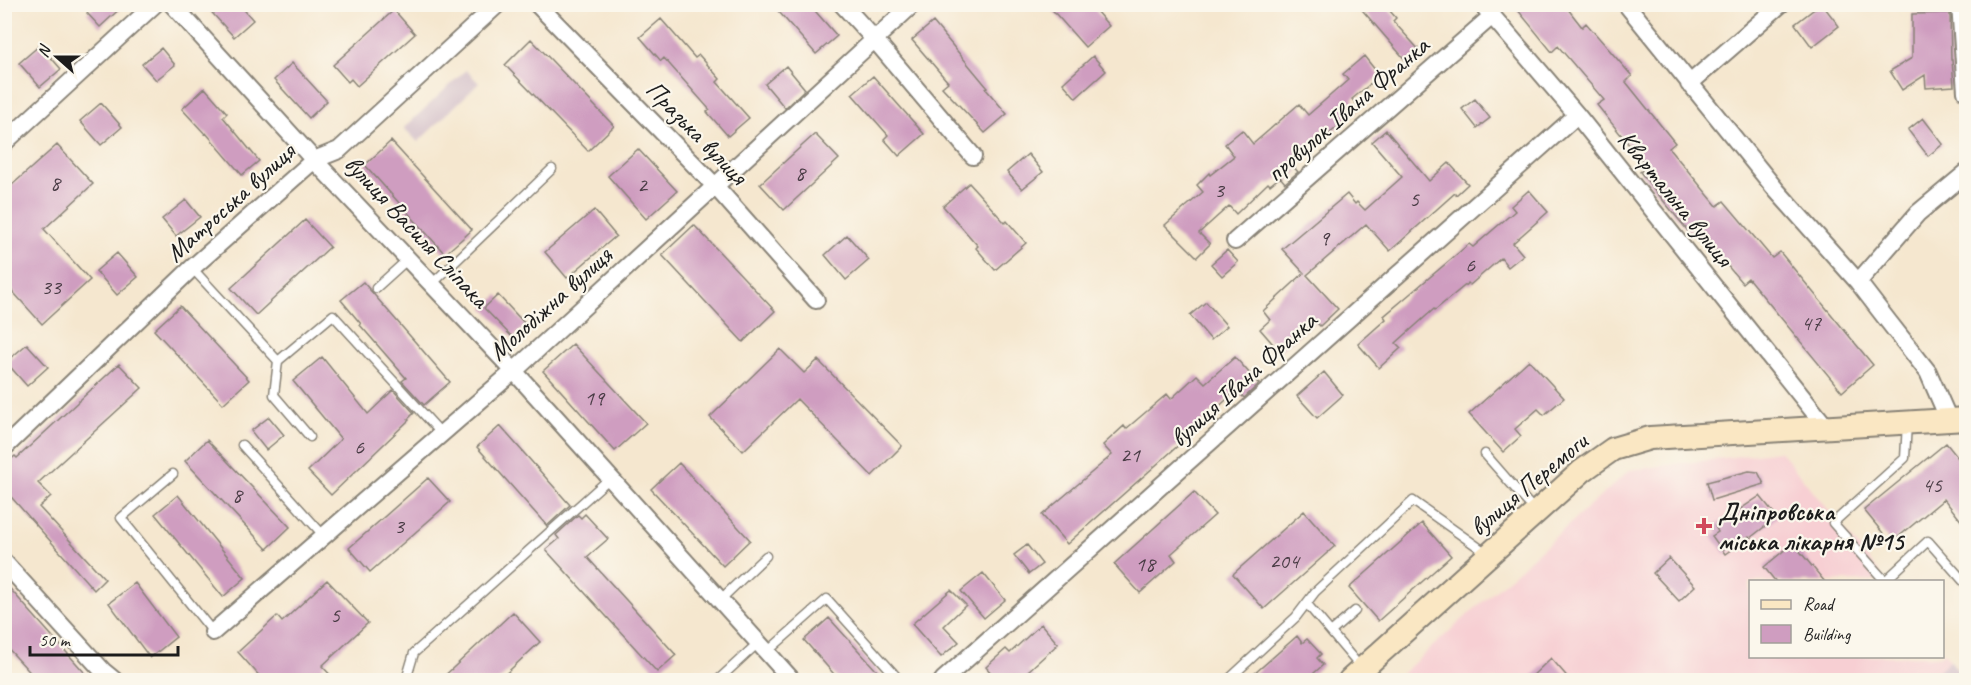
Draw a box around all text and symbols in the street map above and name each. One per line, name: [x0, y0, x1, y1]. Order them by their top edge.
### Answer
north arrow: [27, 27, 87, 87]
street label: провулок Івана Франка: [1259, 28, 1437, 189]
text: N: [33, 41, 56, 60]
street label: Празька вулиця: [639, 73, 756, 193]
street label: Квартальна вулиця: [1611, 123, 1742, 275]
street label: Матроська вулиця: [159, 134, 304, 269]
street label: вулиця Василя Сліпака: [337, 148, 497, 316]
house number: 8: [795, 159, 807, 187]
house number: 8: [50, 169, 62, 197]
house number: 2: [637, 171, 649, 199]
house number: 3: [1214, 176, 1226, 204]
house number: 5: [1409, 185, 1420, 213]
house number: 9: [1319, 224, 1331, 252]
street label: Молодіжна вулиця: [482, 238, 620, 368]
house number: 6: [1465, 251, 1476, 279]
house number: 33: [41, 273, 63, 301]
street label: вулиця Івана Франка: [1163, 303, 1325, 454]
house number: 47: [1801, 309, 1822, 337]
house number: 19: [584, 384, 606, 412]
street label: вулиця Перемоги: [1462, 424, 1595, 543]
house number: 6: [354, 433, 365, 461]
house number: 21: [1120, 441, 1141, 469]
house number: 45: [1922, 471, 1943, 499]
house number: 8: [232, 481, 244, 509]
place label: Дніпровська міська лікарня №15: [1718, 495, 1906, 558]
house number: 3: [394, 512, 406, 540]
marker: Дніпровська міська лікарня №15: [1695, 517, 1713, 535]
house number: 204: [1269, 547, 1301, 575]
house number: 18: [1135, 550, 1157, 578]
legend: [1749, 580, 1944, 658]
text: Road: [1803, 593, 1836, 615]
house number: 5: [330, 601, 341, 629]
scale bar: [30, 619, 178, 657]
text: Building: [1803, 623, 1852, 645]
text: 50 m: [39, 629, 72, 651]

